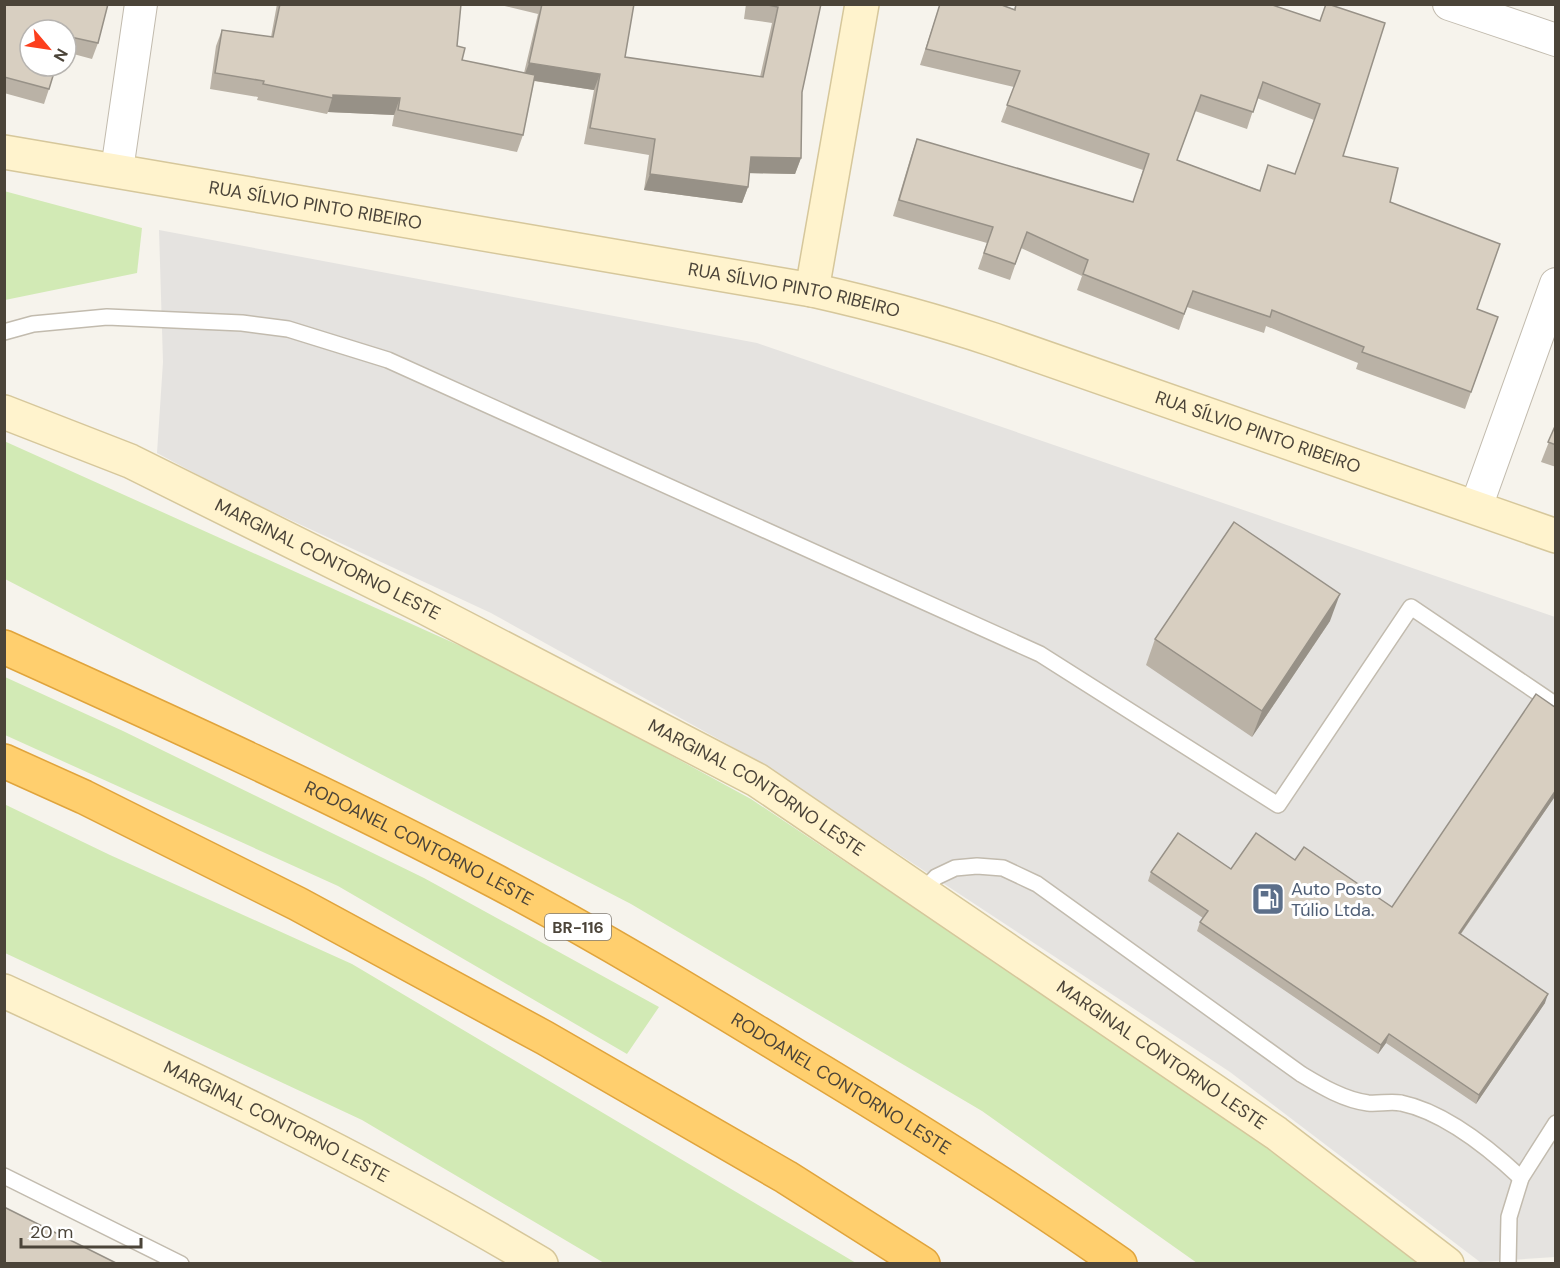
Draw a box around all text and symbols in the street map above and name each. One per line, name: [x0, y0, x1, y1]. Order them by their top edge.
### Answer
north arrow: [18, 18, 78, 78]
text: N: [49, 45, 73, 65]
street label: RUA SÍLVIO PINTO RIBEIRO: [207, 175, 424, 235]
street label: RUA SÍLVIO PINTO RIBEIRO: [686, 257, 903, 323]
street label: RUA SÍLVIO PINTO RIBEIRO: [1152, 385, 1364, 479]
street label: MARGINAL CONTORNO LESTE: [211, 493, 445, 626]
street label: MARGINAL CONTORNO LESTE: [644, 713, 869, 862]
street label: RODOANEL CONTORNO LESTE: [300, 775, 538, 911]
place label: Auto Posto Túlio Ltda.: [1291, 877, 1382, 922]
fuel station icon: Auto Posto Túlio Ltda.: [1250, 881, 1286, 917]
road number: BR-116: [545, 914, 611, 940]
street label: MARGINAL CONTORNO LESTE: [1052, 975, 1271, 1135]
street label: RODOANEL CONTORNO LESTE: [727, 1007, 955, 1160]
street label: MARGINAL CONTORNO LESTE: [160, 1055, 393, 1188]
scale bar: [21, 1211, 141, 1249]
text: 20 m: [30, 1220, 73, 1244]

